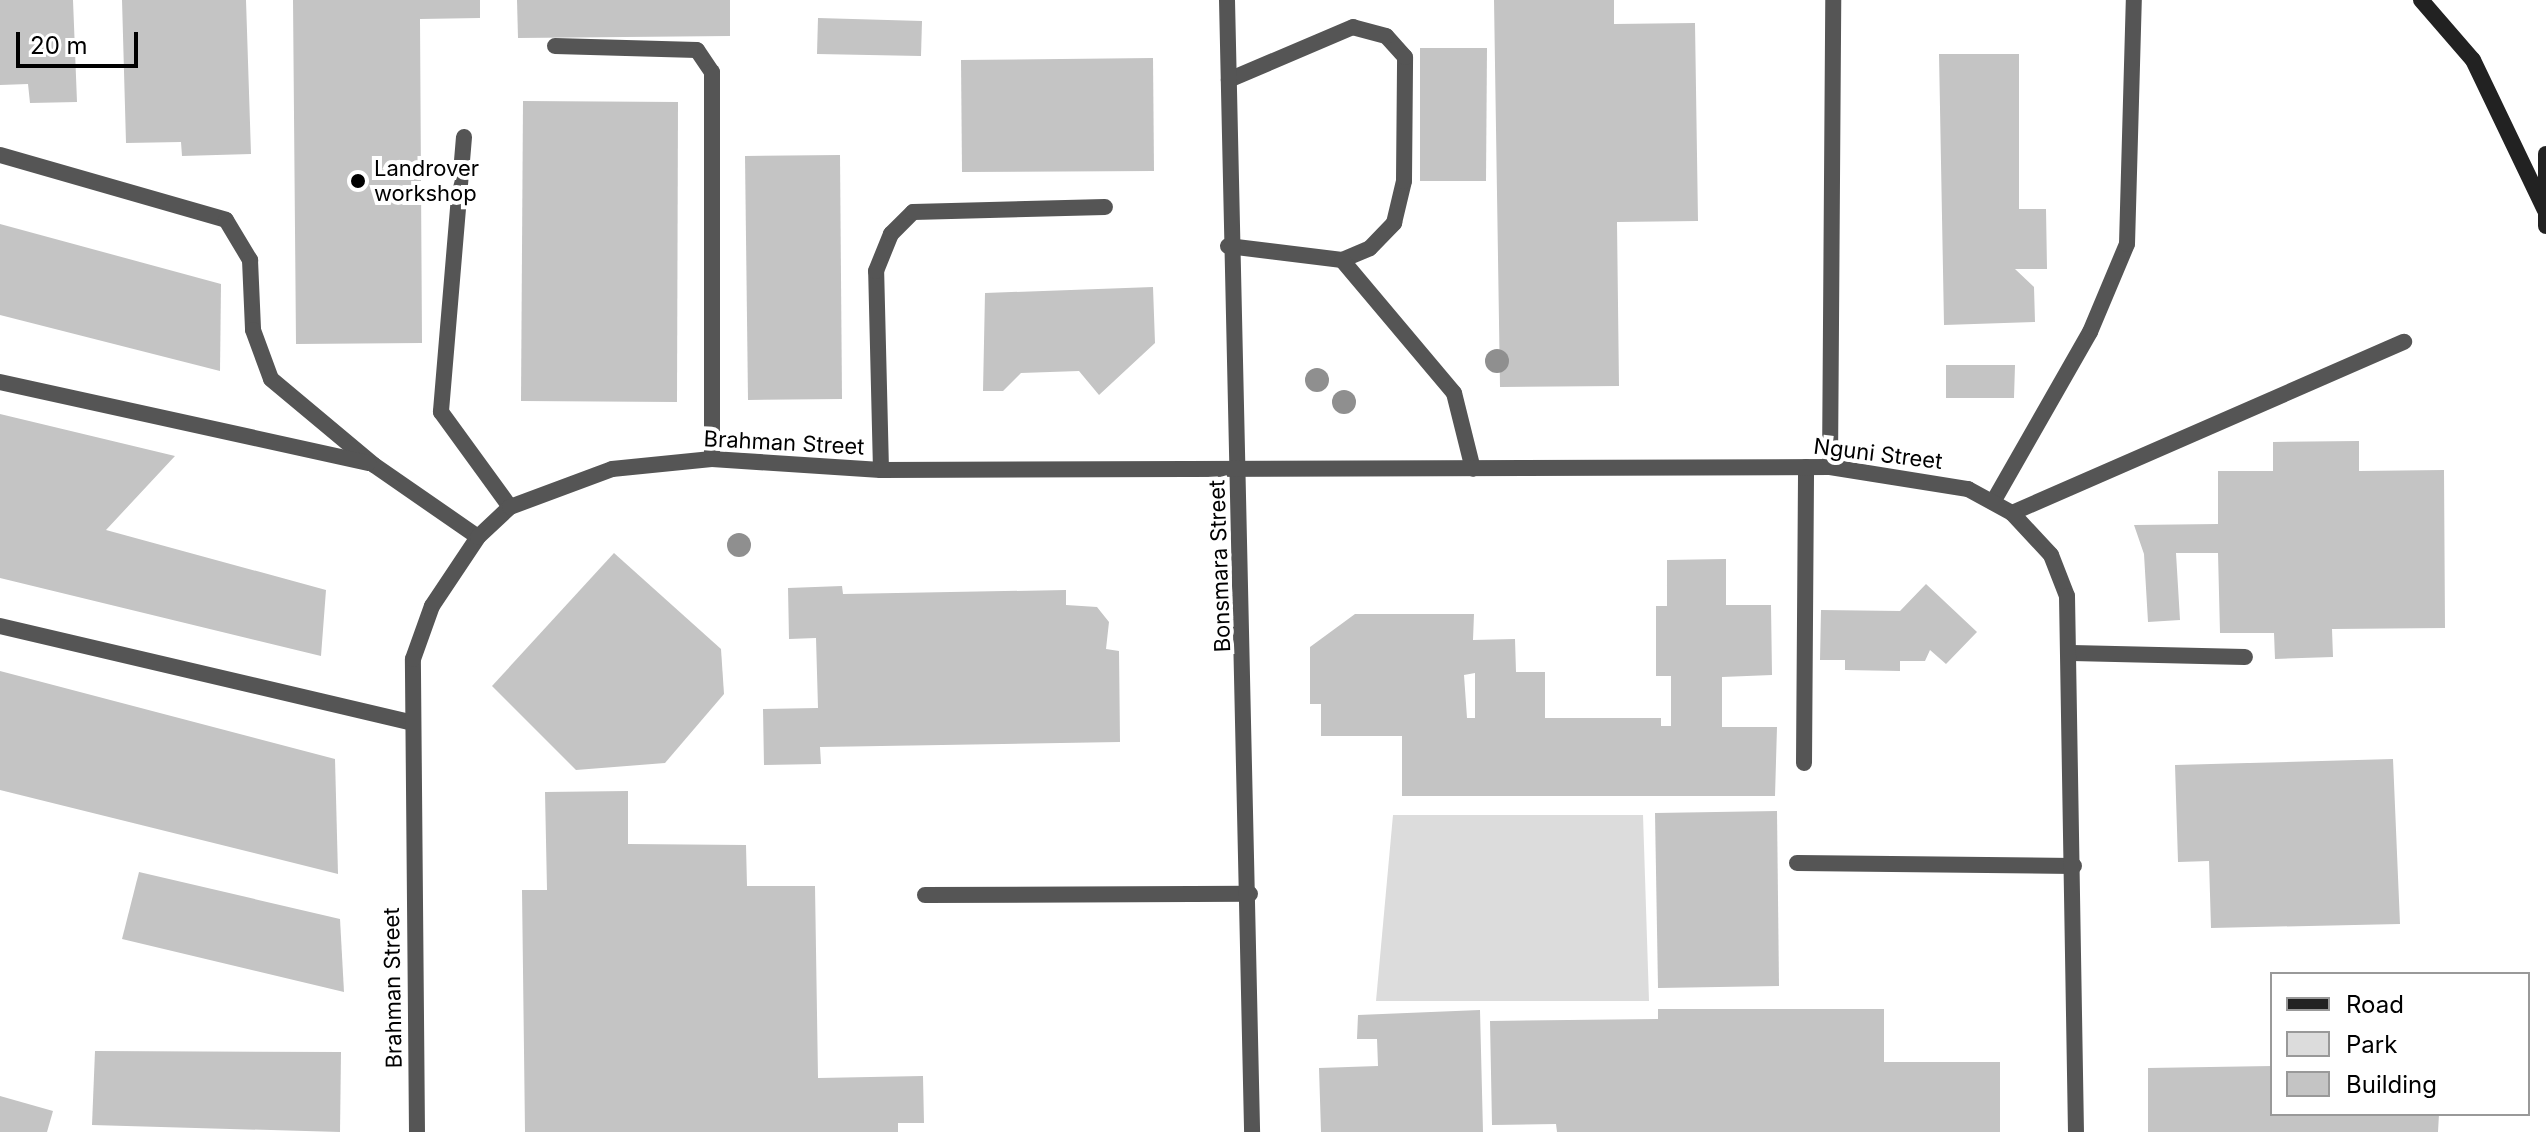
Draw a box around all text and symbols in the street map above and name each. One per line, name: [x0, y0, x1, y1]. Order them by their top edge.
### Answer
scale bar: [20, 16, 142, 66]
text: 20 m: [30, 31, 88, 60]
place label: Landrover workshop: [374, 155, 479, 206]
marker: Landrover workshop: [349, 172, 367, 190]
street label: Brahman Street: [703, 426, 865, 460]
street label: Nguni Street: [1812, 433, 1944, 475]
street label: Bonsmara Street: [1204, 479, 1236, 653]
street label: Brahman Street: [378, 907, 408, 1069]
legend: [2270, 972, 2530, 1116]
text: Road: [2346, 990, 2404, 1019]
text: Park: [2346, 1030, 2397, 1059]
text: Building: [2346, 1070, 2437, 1099]

